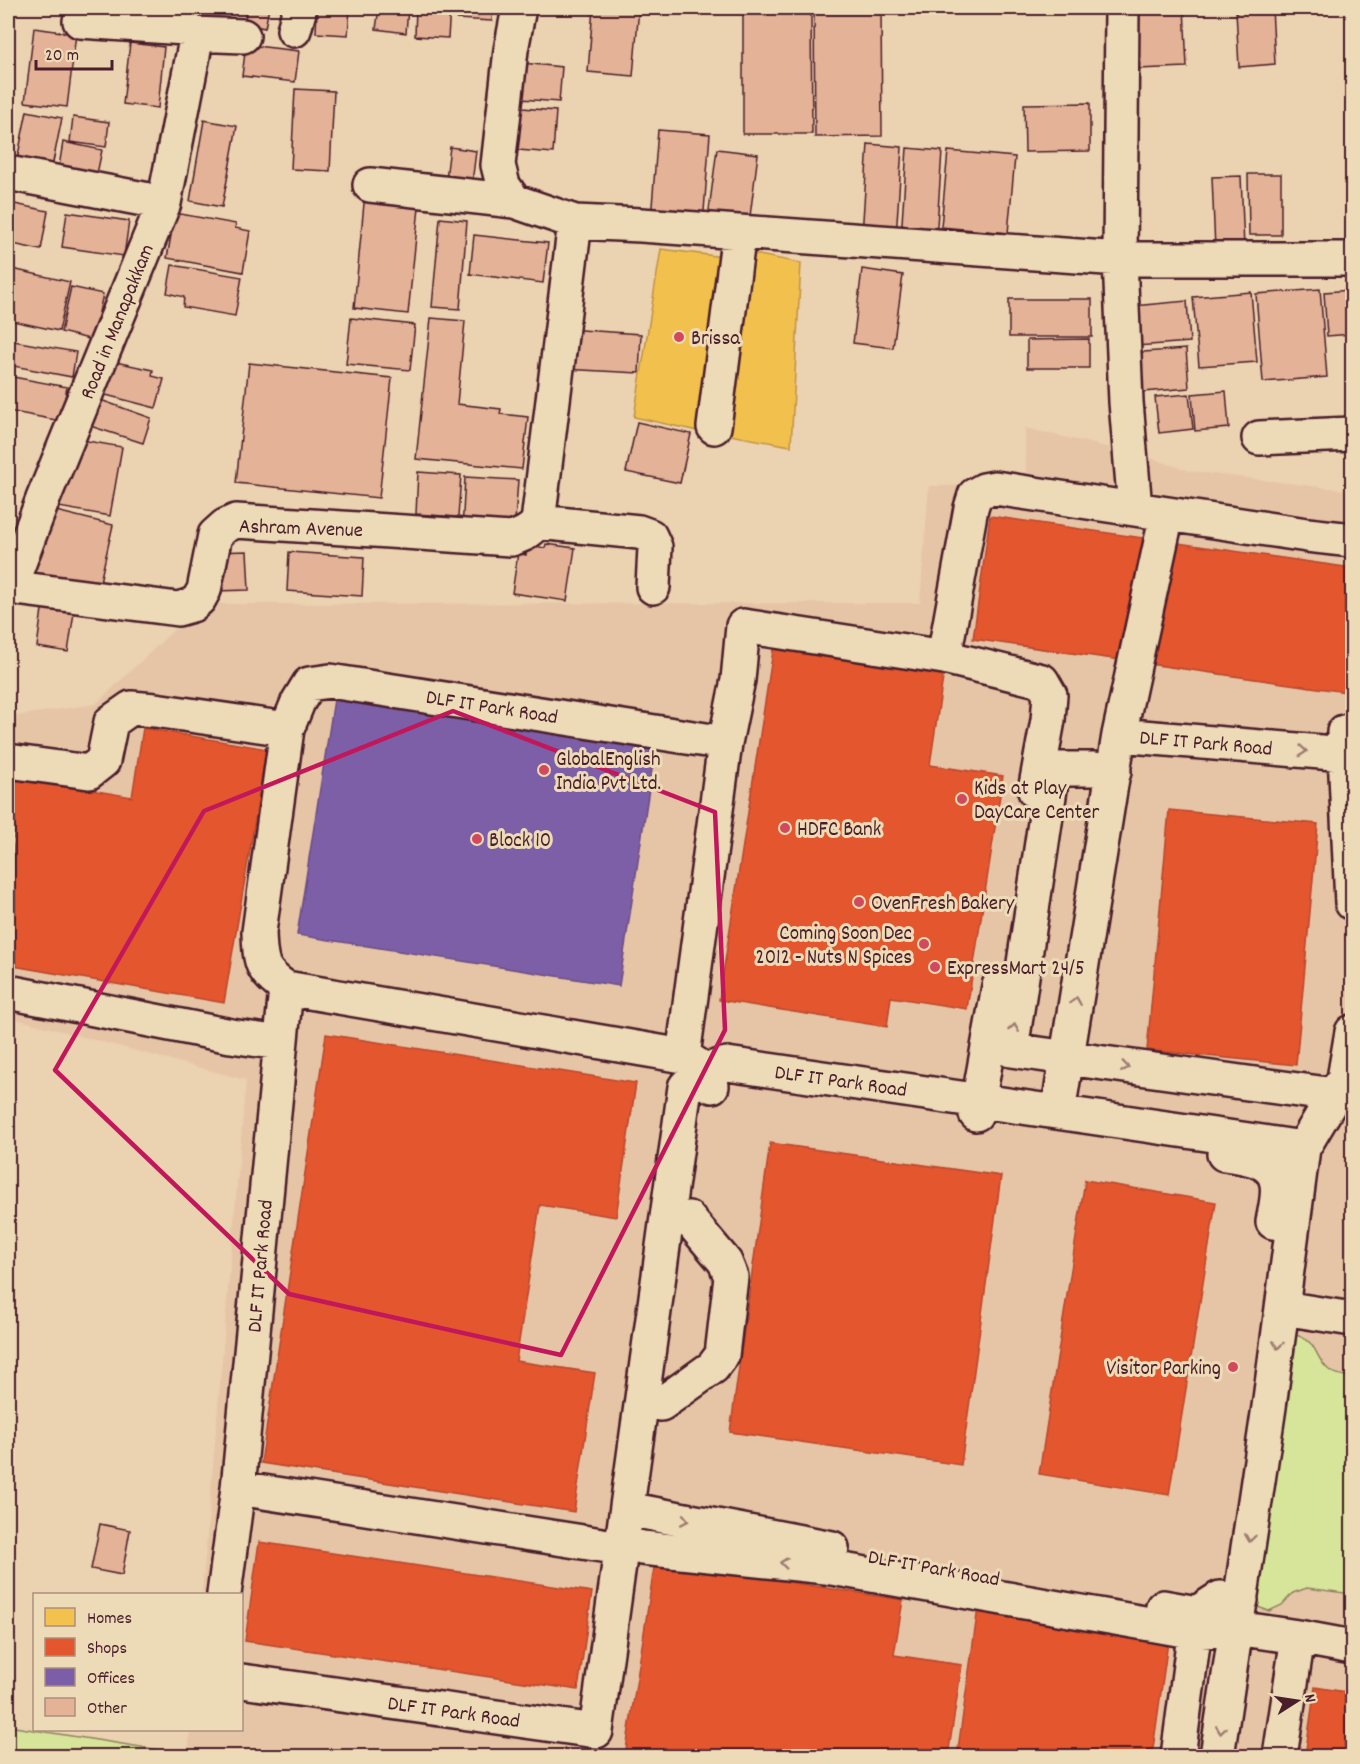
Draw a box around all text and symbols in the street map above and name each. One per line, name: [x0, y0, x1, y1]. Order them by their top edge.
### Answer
scale bar: [36, 33, 112, 71]
text: 20 m: [45, 44, 79, 69]
street label: Road in Manapakkam: [74, 240, 164, 404]
place label: Brissa: [691, 325, 741, 355]
marker: Brissa: [672, 330, 686, 344]
street label: Ashram Avenue: [238, 513, 364, 547]
street label: DLF IT Park Road: [423, 684, 560, 734]
street label: DLF IT Park Road: [1138, 724, 1273, 766]
one-way arrow: [1299, 744, 1308, 757]
place label: GlobalEnglish India Pvt Ltd.: [556, 746, 661, 800]
marker: GlobalEnglish India Pvt Ltd.: [537, 763, 551, 777]
place label: Kids at Play DayCare Center: [974, 775, 1100, 829]
marker: Kids at Play DayCare Center: [955, 792, 969, 806]
place label: HDFC Bank: [797, 816, 881, 846]
marker: HDFC Bank: [778, 821, 792, 835]
place label: Block 10: [489, 827, 551, 857]
marker: Block 10: [470, 832, 484, 846]
place label: OvenFresh Bakery: [871, 890, 1015, 920]
marker: OvenFresh Bakery: [852, 895, 866, 909]
place label: Coming Soon Dec 2012 - Nuts N Spices: [755, 920, 912, 974]
marker: Coming Soon Dec 2012 - Nuts N Spices: [917, 937, 931, 951]
place label: ExpressMart 24/5: [947, 955, 1085, 985]
marker: ExpressMart 24/5: [928, 960, 942, 974]
one-way arrow: [1069, 997, 1082, 1007]
one-way arrow: [1008, 1023, 1020, 1032]
street label: DLF IT Park Road: [773, 1059, 909, 1107]
one-way arrow: [1120, 1060, 1129, 1072]
street label: DLF IT Park Road: [241, 1199, 283, 1334]
one-way arrow: [1272, 1340, 1284, 1349]
place label: Visitor Parking: [1106, 1355, 1221, 1385]
marker: Visitor Parking: [1226, 1360, 1240, 1374]
one-way arrow: [679, 1513, 689, 1526]
one-way arrow: [1244, 1533, 1256, 1542]
street label: DLF IT Park Road: [865, 1544, 1002, 1596]
one-way arrow: [780, 1557, 789, 1570]
legend: [33, 1593, 243, 1731]
text: Homes: [87, 1607, 132, 1632]
text: Shops: [87, 1637, 127, 1662]
text: Offices: [87, 1667, 135, 1692]
north arrow: [1267, 1671, 1327, 1731]
street label: DLF IT Park Road: [386, 1690, 522, 1738]
text: N: [1297, 1692, 1321, 1705]
text: Other: [87, 1697, 127, 1722]
one-way arrow: [1215, 1726, 1227, 1735]

